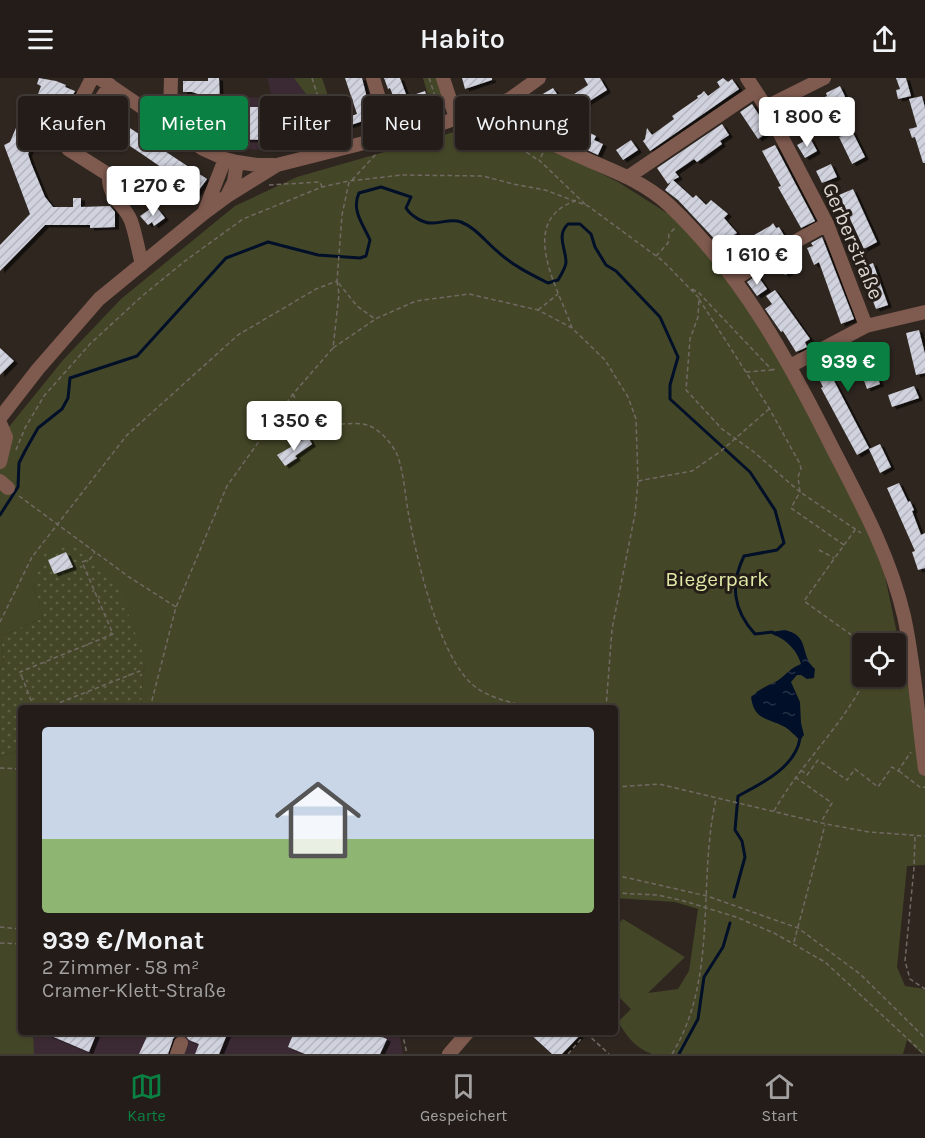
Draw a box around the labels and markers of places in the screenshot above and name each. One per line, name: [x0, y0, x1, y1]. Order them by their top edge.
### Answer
pin: 1 800 €: [752, 97, 862, 148]
pin: 1 270 €: [98, 166, 208, 217]
pin: 1 610 €: [702, 235, 812, 286]
pin: 939 €: [806, 342, 890, 393]
pin: 1 350 €: [239, 401, 349, 452]

